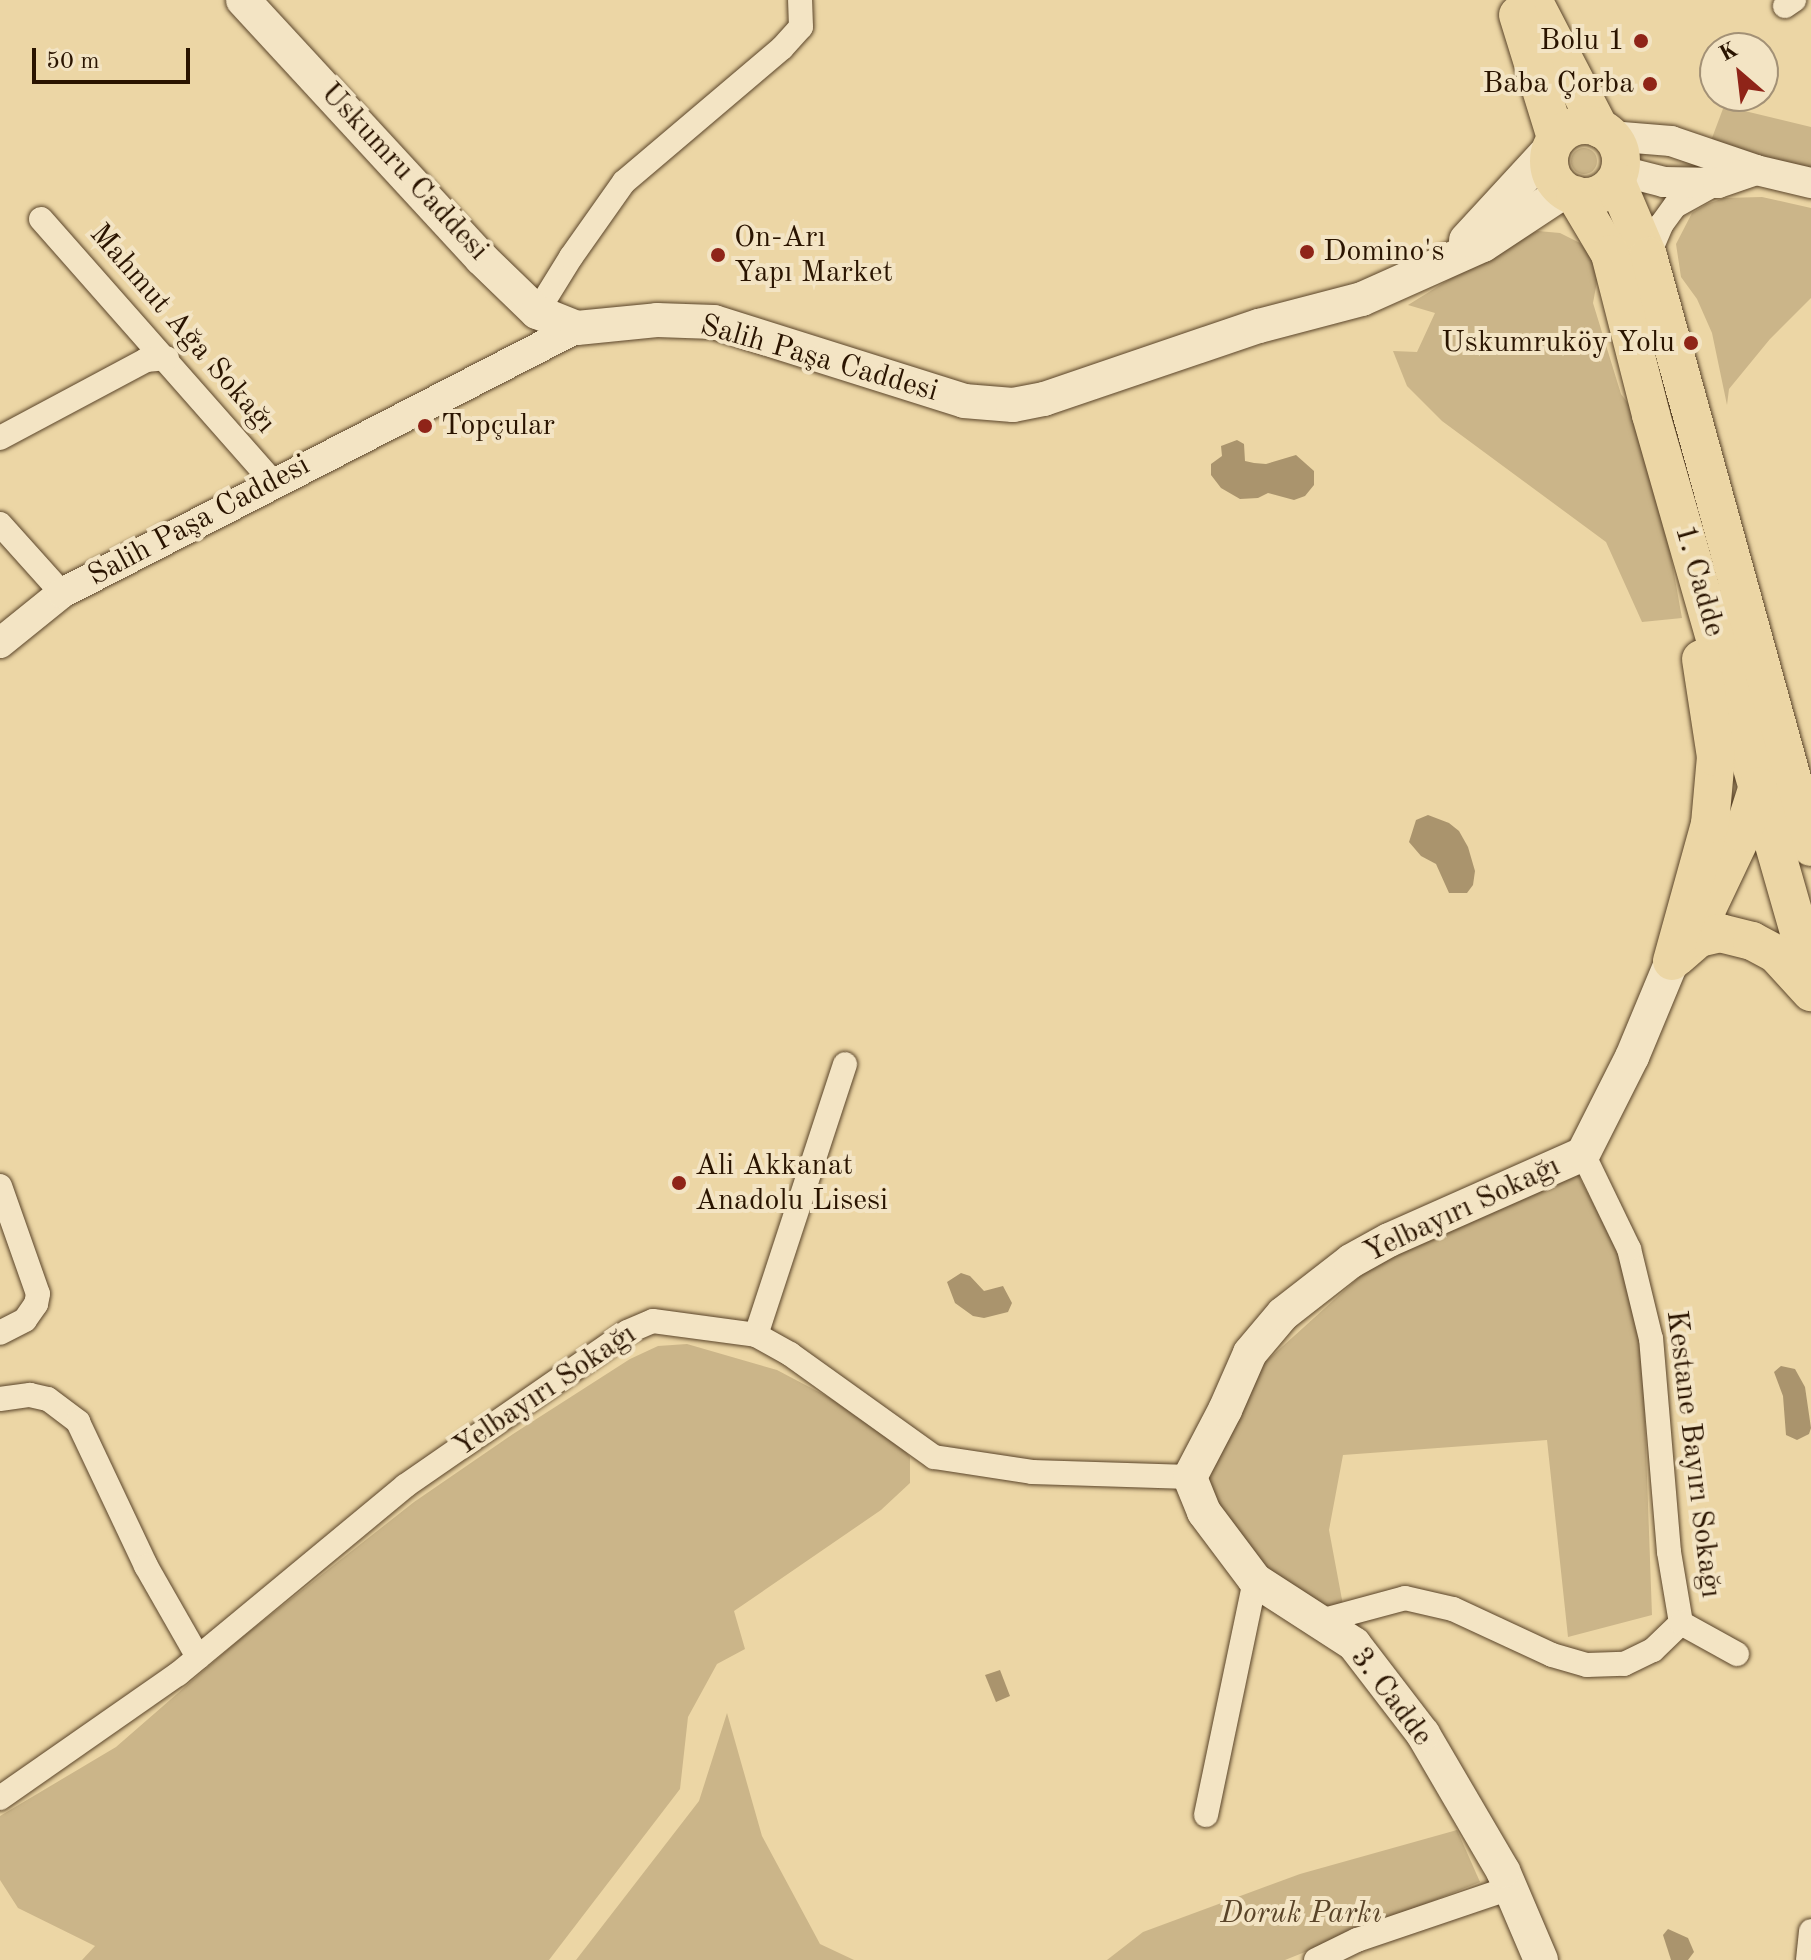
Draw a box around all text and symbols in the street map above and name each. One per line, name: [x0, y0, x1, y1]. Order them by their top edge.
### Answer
place label: Bolu 1: [1540, 23, 1625, 59]
scale bar: [36, 32, 194, 82]
marker: Bolu 1: [1632, 32, 1650, 50]
north arrow: [1699, 32, 1779, 112]
text: K: [1716, 39, 1741, 66]
text: 50 m: [46, 50, 100, 74]
place label: Baba Çorba: [1482, 66, 1634, 102]
marker: Baba Çorba: [1641, 75, 1659, 93]
street label: Uskumru Caddesi: [312, 76, 496, 268]
street label: Mahmut Ağa Sokağı: [81, 217, 283, 441]
place label: On-Arı Yapı Market: [734, 220, 893, 290]
place label: Domino's: [1323, 234, 1444, 270]
marker: Domino's: [1298, 243, 1316, 261]
marker: On-Arı Yapı Market: [709, 246, 727, 264]
street label: Salih Paşa Caddesi: [696, 308, 942, 410]
place label: Uskumruköy Yolu: [1441, 325, 1675, 361]
marker: Uskumruköy Yolu: [1682, 334, 1700, 352]
place label: Topçular: [441, 408, 555, 444]
marker: Topçular: [416, 417, 434, 435]
street label: Salih Paşa Caddesi: [82, 447, 316, 595]
street label: 1. Cadde: [1666, 521, 1732, 641]
place label: Ali Akkanat Anadolu Lisesi: [695, 1148, 888, 1218]
street label: Yelbayırı Sokağı: [1358, 1149, 1566, 1271]
marker: Ali Akkanat Anadolu Lisesi: [670, 1174, 688, 1192]
street label: Kestane Bayırı Sokağı: [1658, 1308, 1728, 1600]
street label: Yelbayırı Sokağı: [447, 1317, 643, 1465]
street label: 3. Cadde: [1342, 1641, 1440, 1753]
park label: Doruk Parkı: [1220, 1896, 1382, 1932]

